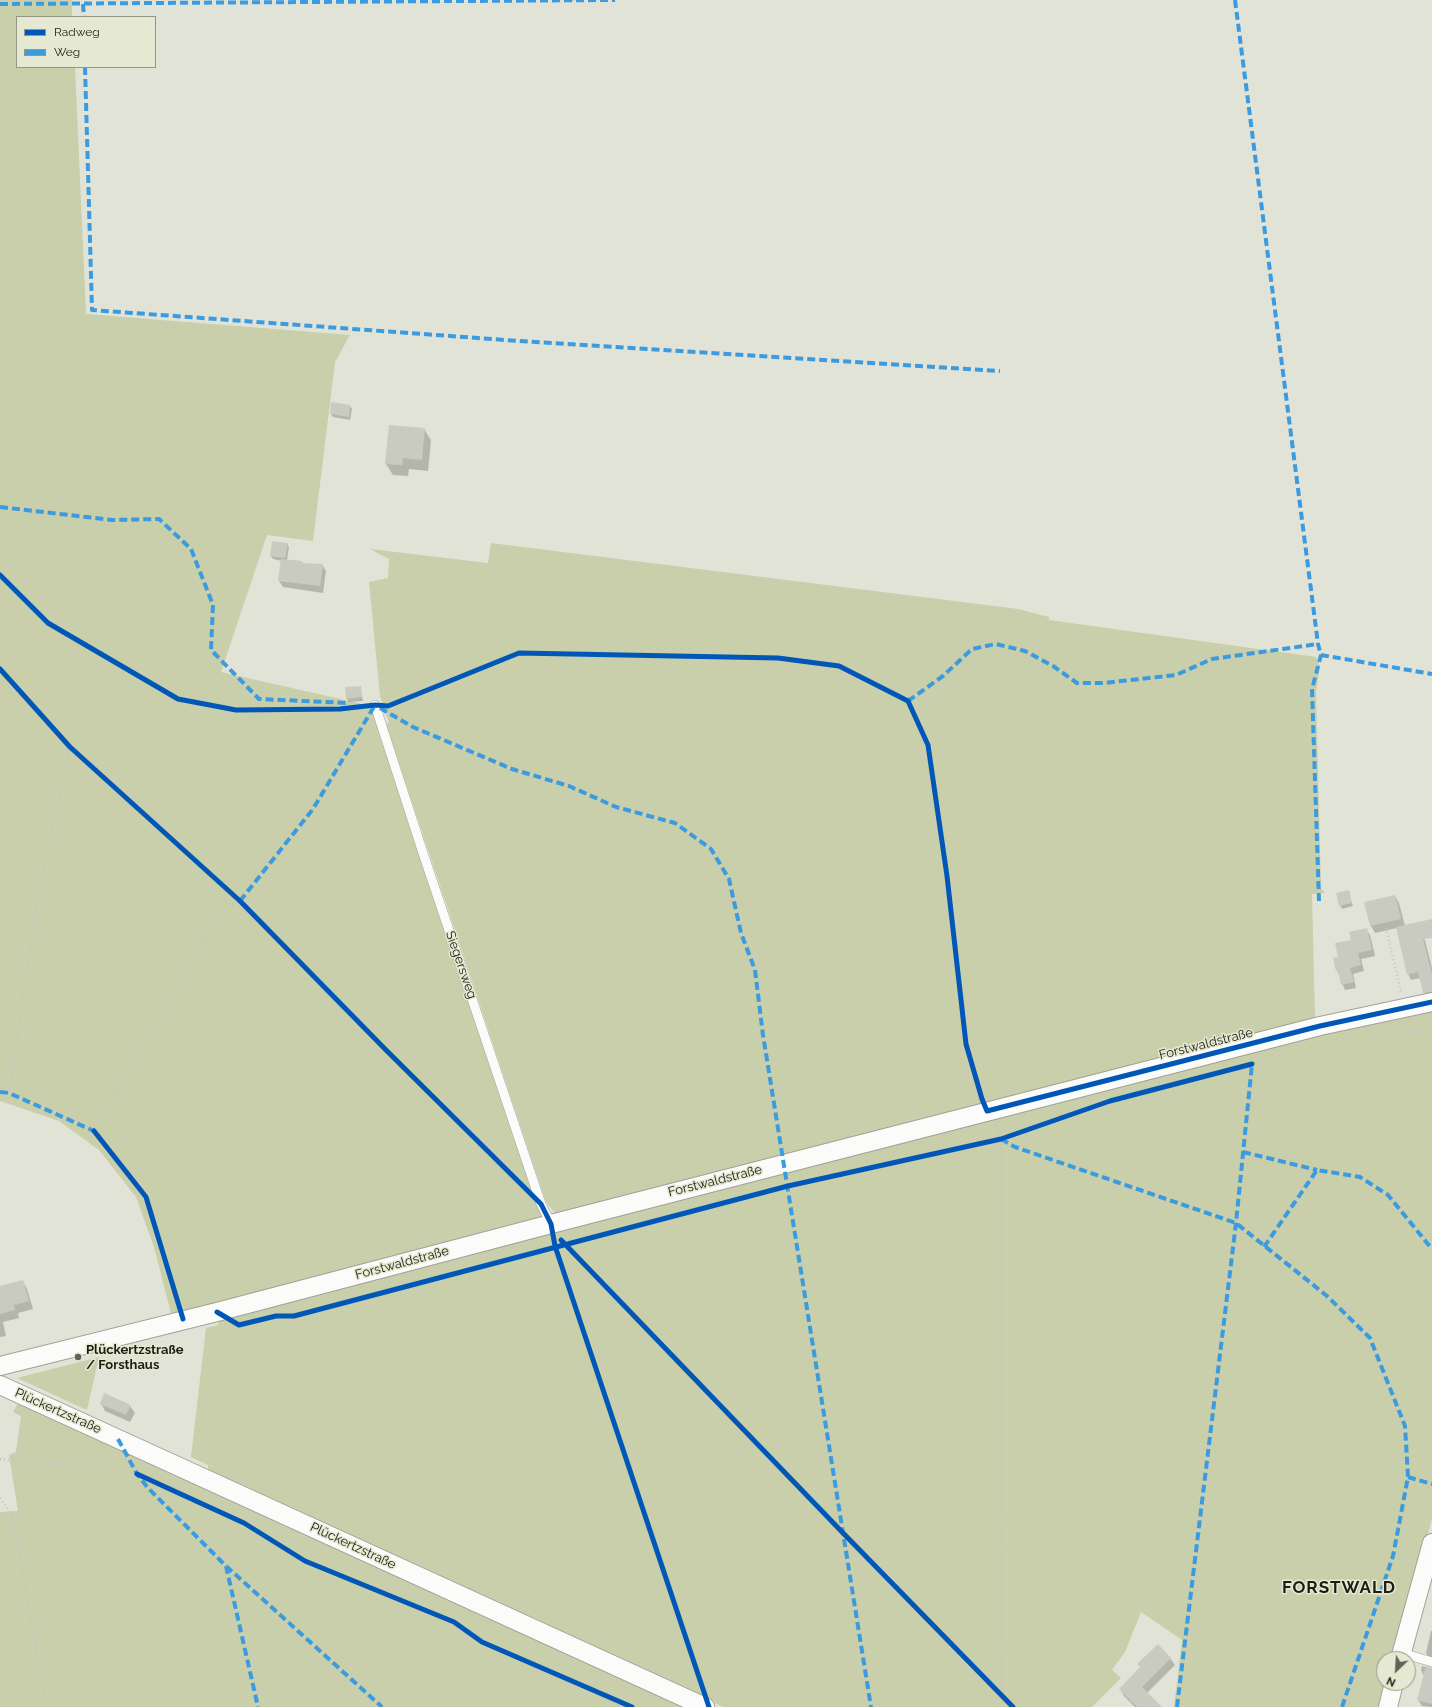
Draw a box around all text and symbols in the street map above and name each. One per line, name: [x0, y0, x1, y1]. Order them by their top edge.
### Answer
legend: [16, 16, 156, 68]
text: Radweg: [54, 25, 100, 39]
text: Weg: [54, 45, 80, 59]
street label: Siegersweg: [442, 929, 480, 1001]
street label: Forstwaldstraße: [1157, 1025, 1255, 1063]
street label: Forstwaldstraße: [666, 1162, 764, 1200]
street label: Forstwaldstraße: [353, 1243, 451, 1283]
place label: Plückertzstraße / Forsthaus: [86, 1342, 184, 1373]
marker: Plückertzstraße / Forsthaus: [73, 1352, 83, 1362]
street label: Plückertzstraße: [12, 1385, 104, 1437]
street label: Plückertzstraße: [308, 1519, 398, 1573]
district label: FORSTWALD: [1282, 1578, 1396, 1598]
north arrow: [1376, 1651, 1416, 1691]
text: N: [1385, 1674, 1398, 1689]

